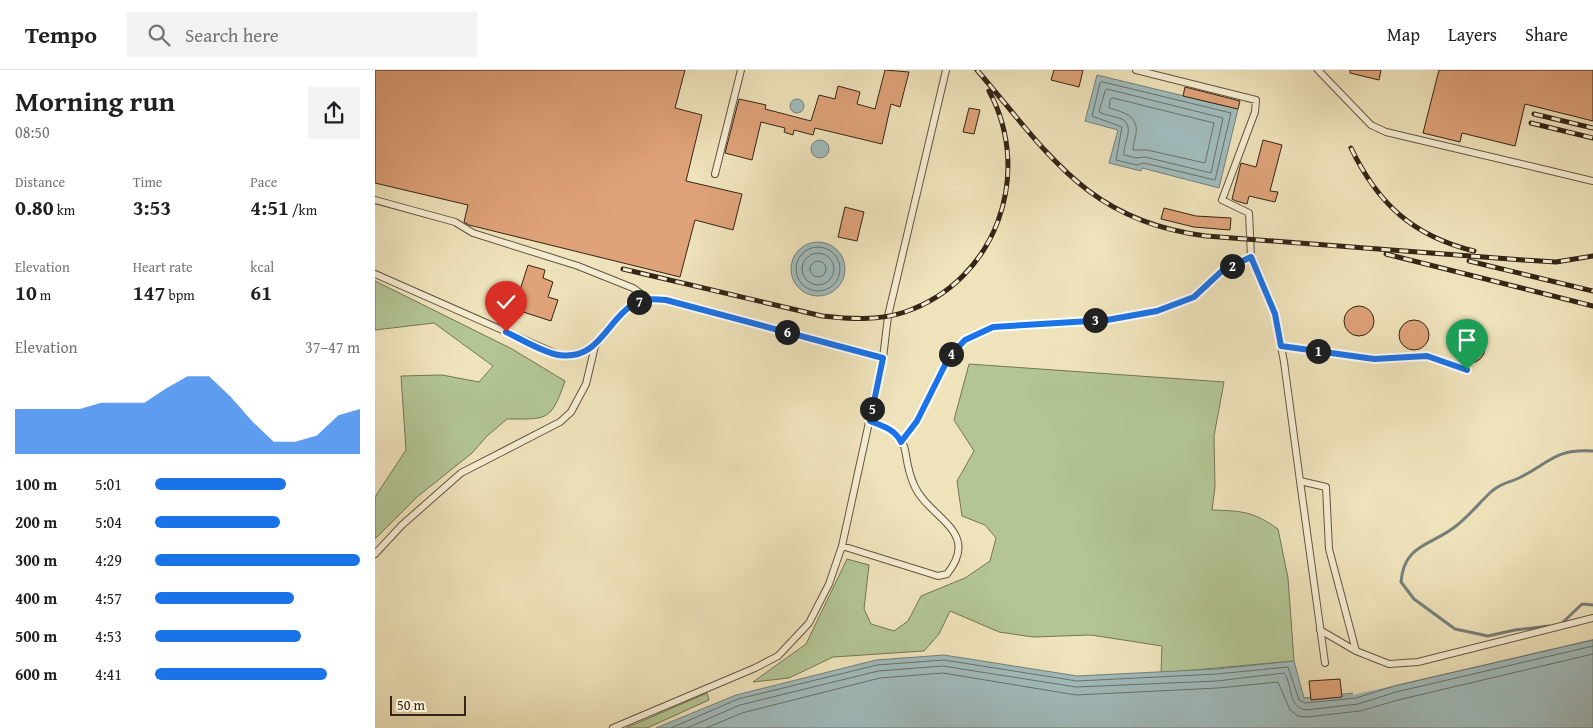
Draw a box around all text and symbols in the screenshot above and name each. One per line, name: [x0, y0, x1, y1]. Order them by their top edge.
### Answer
search box: [127, 12, 477, 57]
text: Tempo: [25, 17, 97, 52]
icon: search: [145, 21, 173, 49]
text: Search here: [185, 21, 279, 49]
text: Map: [1387, 21, 1420, 48]
text: Layers: [1448, 21, 1497, 48]
text: Share: [1525, 21, 1568, 48]
text: Morning run: [15, 80, 175, 121]
button: share: [308, 87, 360, 139]
text: 08:50: [15, 120, 50, 144]
text: Distance: [15, 172, 65, 192]
text: Time: [133, 172, 162, 192]
text: Pace: [250, 172, 277, 192]
text: 0.80: [15, 192, 54, 223]
text: 3:53: [133, 192, 171, 223]
text: 4:51: [250, 192, 289, 223]
text: km: [54, 200, 75, 220]
text: /km: [289, 200, 317, 220]
pin: 2: [1219, 254, 1245, 278]
text: 2: [1229, 256, 1236, 276]
text: Elevation: [15, 257, 70, 277]
text: Heart rate: [133, 257, 193, 277]
text: kcal: [250, 257, 274, 277]
text: 10: [15, 277, 37, 308]
text: 147: [133, 277, 165, 308]
text: 61: [250, 277, 272, 308]
pin: [485, 281, 527, 332]
text: m: [37, 285, 51, 305]
text: bpm: [165, 285, 195, 305]
icon: check: [492, 288, 520, 316]
pin: 7: [627, 290, 651, 314]
text: 7: [636, 292, 643, 312]
pin: 3: [1083, 308, 1107, 332]
text: 3: [1092, 310, 1099, 330]
pin: [1446, 319, 1488, 370]
pin: 6: [775, 320, 799, 344]
text: 6: [784, 322, 791, 342]
icon: arrive: [1453, 326, 1481, 354]
text: Elevation: [15, 335, 78, 359]
text: 37–47 m: [305, 335, 360, 359]
pin: 1: [1305, 338, 1331, 364]
text: 1: [1315, 341, 1322, 361]
pin: 4: [939, 342, 963, 366]
text: 4: [948, 344, 955, 364]
pin: 5: [859, 396, 885, 422]
text: 5: [869, 399, 876, 419]
text: 100 m: [15, 472, 57, 496]
text: 5:01: [95, 472, 122, 496]
text: 200 m: [15, 510, 57, 534]
text: 5:04: [95, 510, 122, 534]
text: 300 m: [15, 548, 57, 572]
text: 4:29: [95, 548, 122, 572]
text: 400 m: [15, 586, 57, 610]
text: 4:57: [95, 586, 122, 610]
text: 500 m: [15, 624, 57, 648]
text: 4:53: [95, 624, 122, 648]
text: 600 m: [15, 662, 57, 686]
text: 4:41: [95, 662, 122, 686]
scale bar: [390, 693, 466, 716]
text: 50 m: [397, 695, 425, 715]

